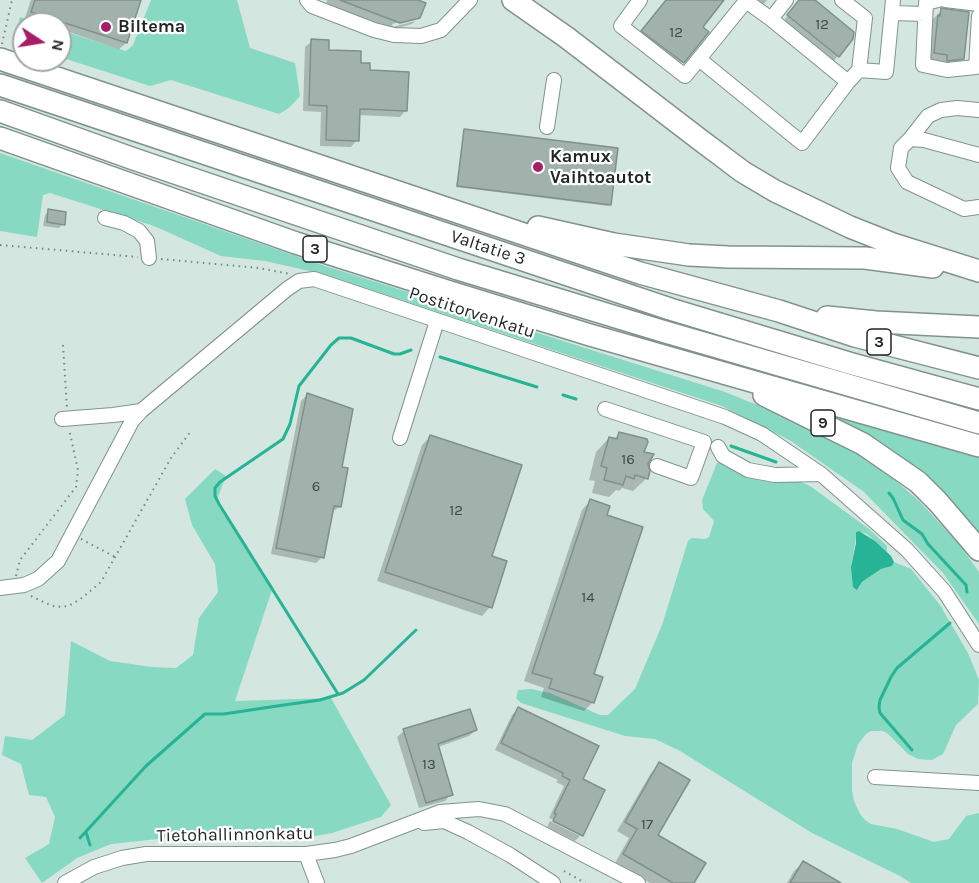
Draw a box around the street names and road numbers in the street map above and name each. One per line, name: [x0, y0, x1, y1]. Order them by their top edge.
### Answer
street label: Valtatie 3: [448, 226, 528, 270]
road number: 3: [303, 236, 327, 262]
street label: Postitorvenkatu: [406, 282, 538, 344]
road number: 3: [867, 329, 891, 355]
road number: 9: [811, 410, 835, 436]
street label: Tietohallinnonkatu: [157, 823, 313, 847]

